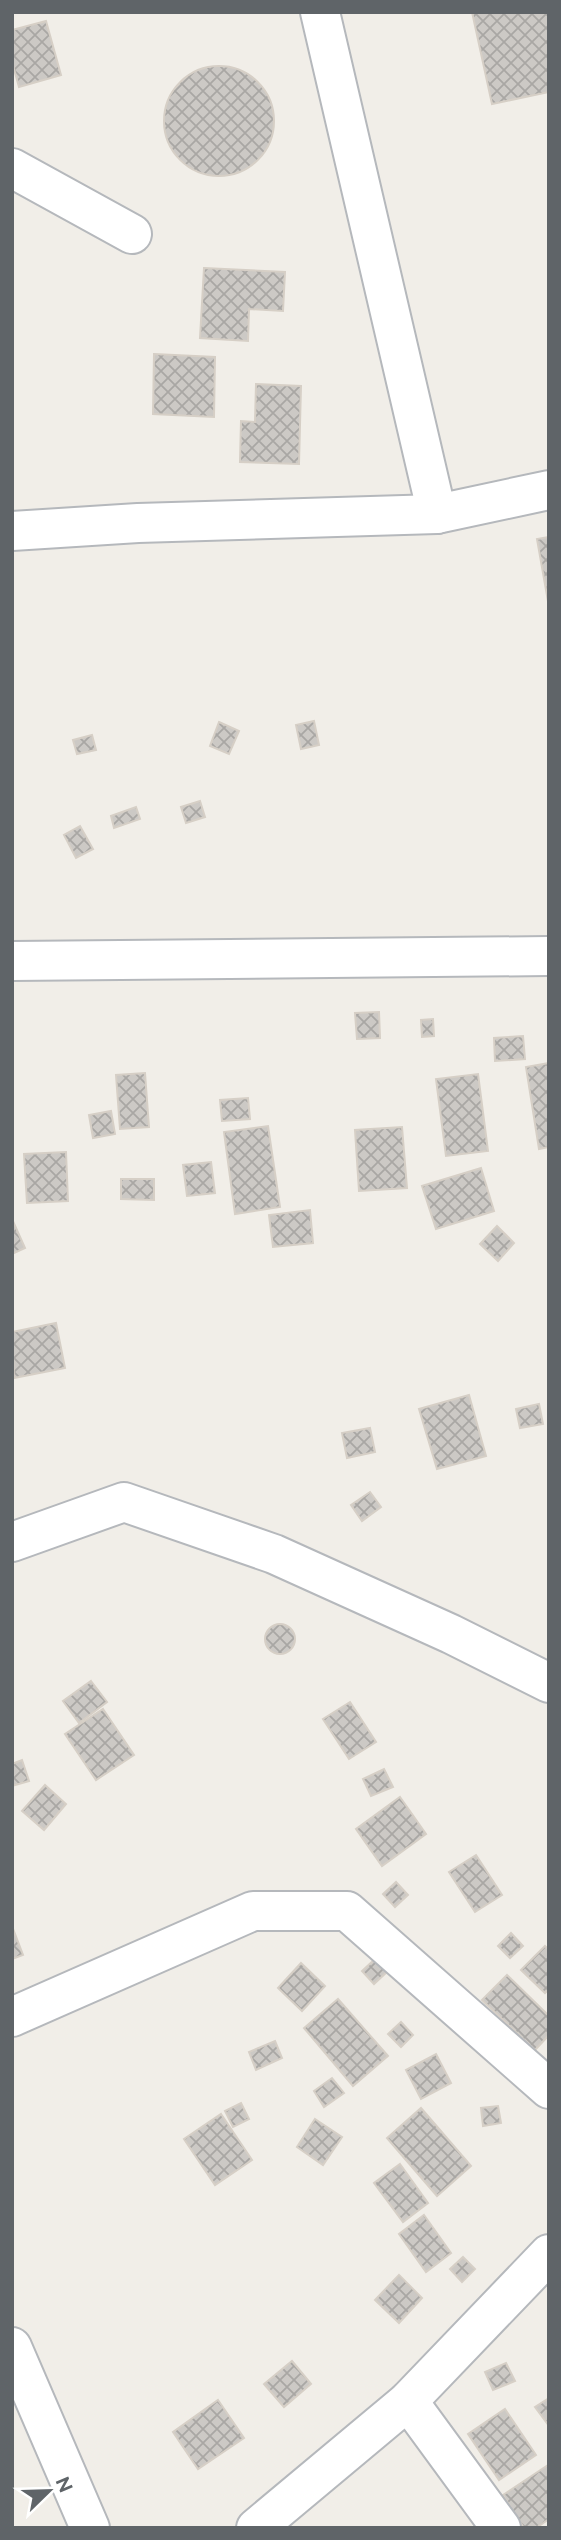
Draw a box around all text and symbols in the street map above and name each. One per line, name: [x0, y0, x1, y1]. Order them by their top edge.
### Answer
north arrow: [14, 2456, 84, 2526]
text: N: [52, 2473, 78, 2495]

